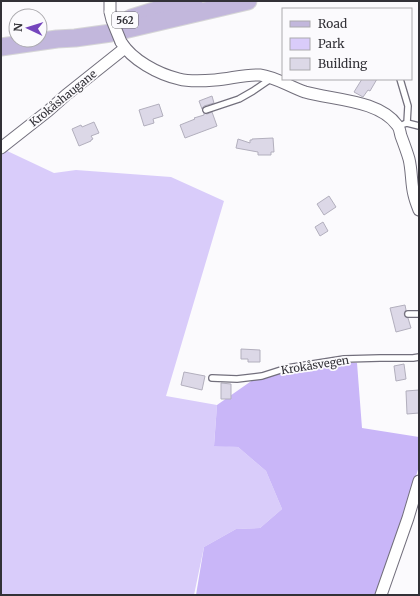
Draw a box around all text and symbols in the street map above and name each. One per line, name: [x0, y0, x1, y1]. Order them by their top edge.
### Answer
north arrow: [8, 8, 48, 48]
legend: [282, 8, 412, 80]
road number: 562: [112, 12, 138, 28]
text: Road: [318, 16, 347, 31]
text: N: [11, 22, 25, 32]
text: Park: [318, 36, 345, 51]
text: Building: [318, 56, 368, 71]
street label: Krokåshaugane: [27, 67, 100, 129]
street label: Krokåsvegen: [280, 353, 351, 377]

